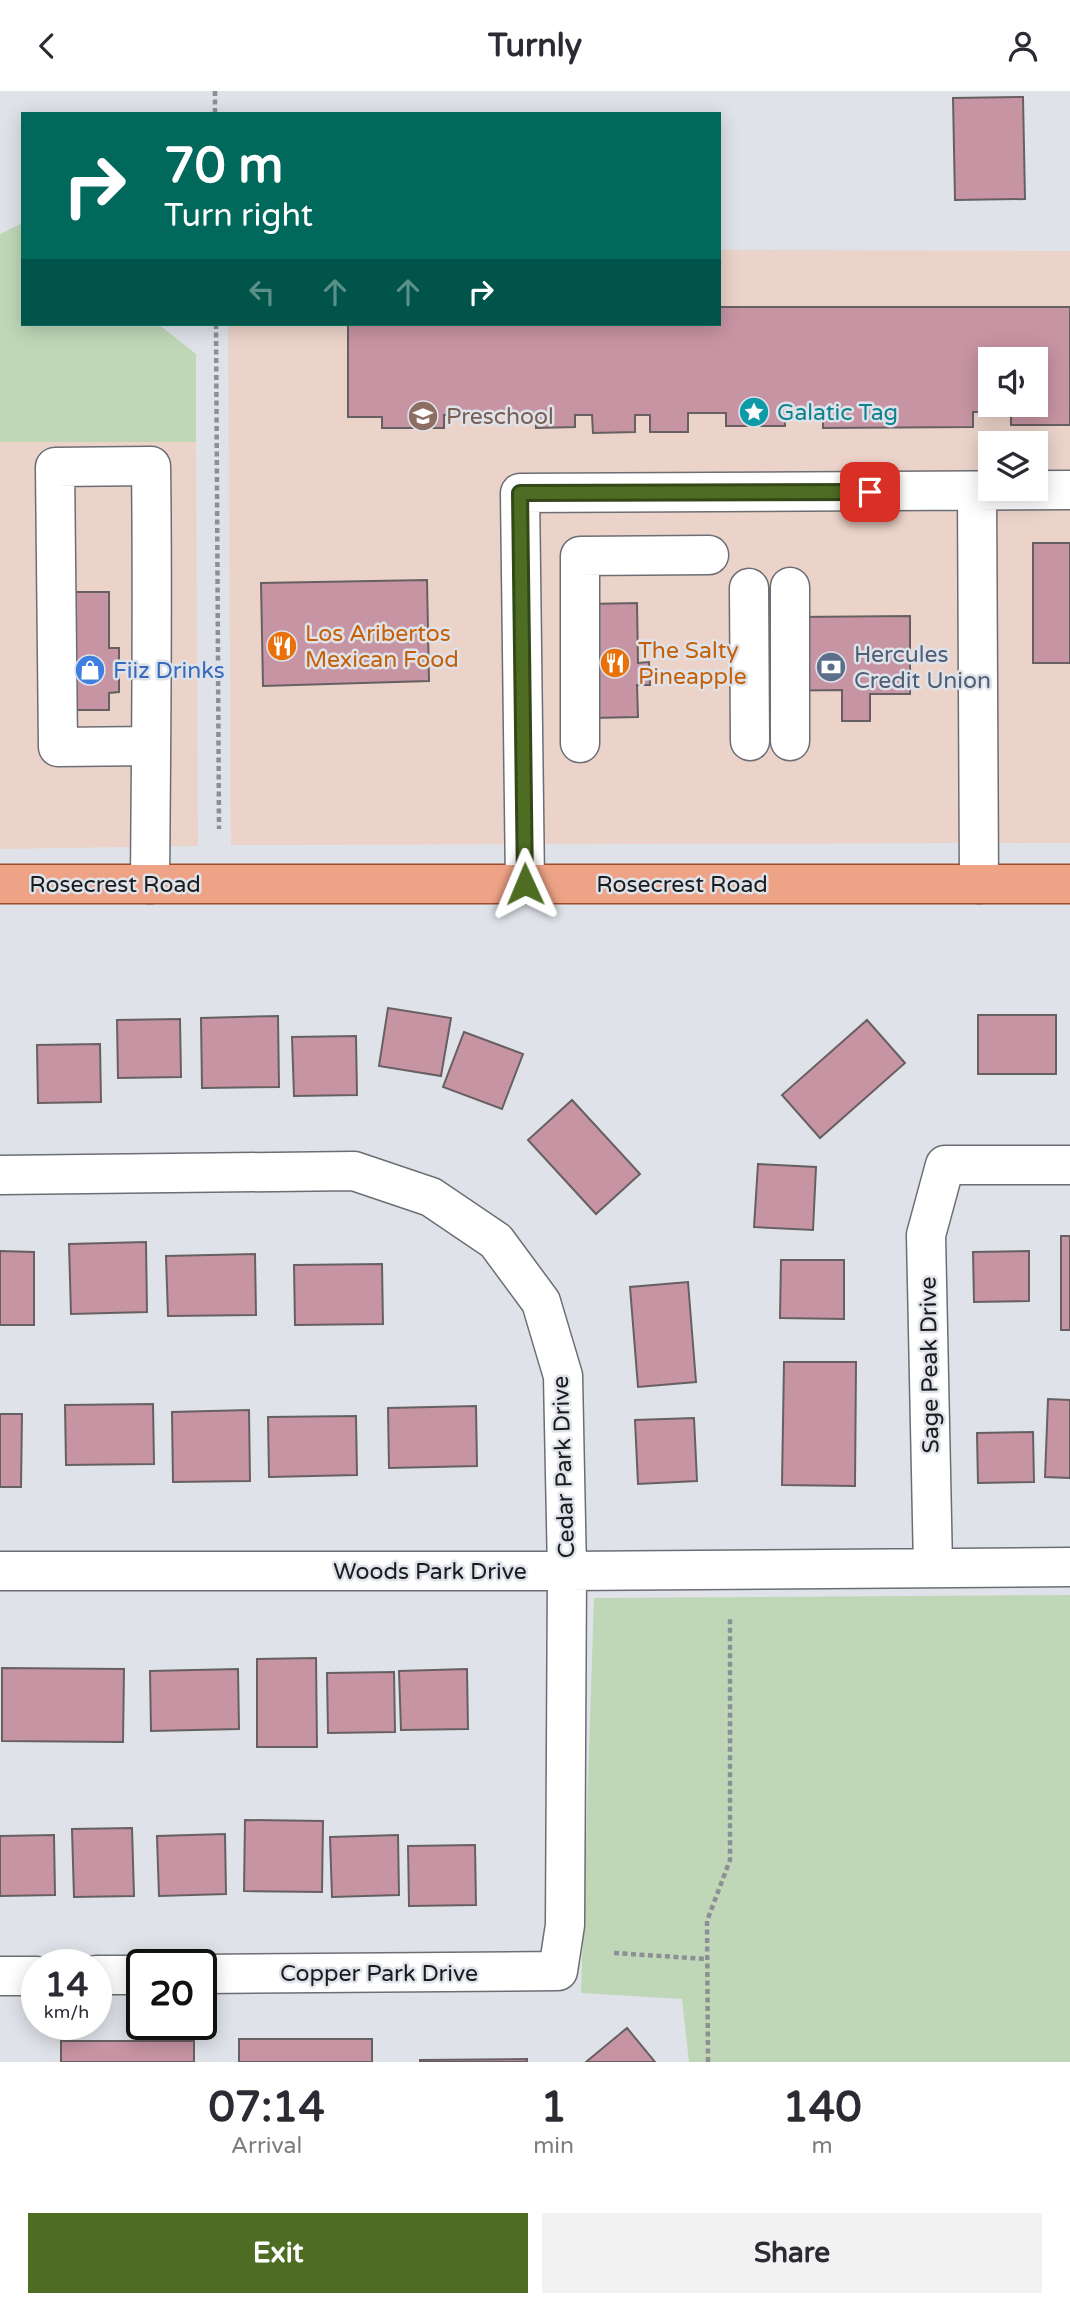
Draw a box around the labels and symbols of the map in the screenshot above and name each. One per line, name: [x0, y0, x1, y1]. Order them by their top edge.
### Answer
place icon: Galatic Tag: [737, 395, 771, 429]
school or university icon: Preschool: [406, 399, 440, 433]
place label: Galatic Tag: [777, 399, 898, 427]
place label: Preschool: [446, 403, 554, 431]
pin: [840, 462, 900, 522]
place label: Los Aribertos Mexican Food: [305, 620, 459, 674]
restaurant icon: Los Aribertos Mexican Food: [265, 629, 299, 663]
place label: The Salty Pineapple: [638, 637, 747, 691]
place label: Hercules Credit Union: [854, 641, 991, 695]
restaurant icon: The Salty Pineapple: [598, 646, 632, 680]
bank icon: Hercules Credit Union: [814, 650, 848, 684]
shop icon: Fiiz Drinks: [73, 653, 107, 687]
place label: Fiiz Drinks: [113, 657, 225, 685]
position arrow: [488, 847, 562, 921]
street label: Rosecrest Road: [29, 871, 201, 899]
street label: Rosecrest Road: [596, 871, 768, 899]
street label: Sage Peak Drive: [914, 1276, 946, 1454]
street label: Cedar Park Drive: [547, 1375, 581, 1559]
street label: Woods Park Drive: [333, 1558, 527, 1586]
speed limit sign: 20: [126, 1949, 217, 2040]
street label: Copper Park Drive: [280, 1960, 478, 1988]

